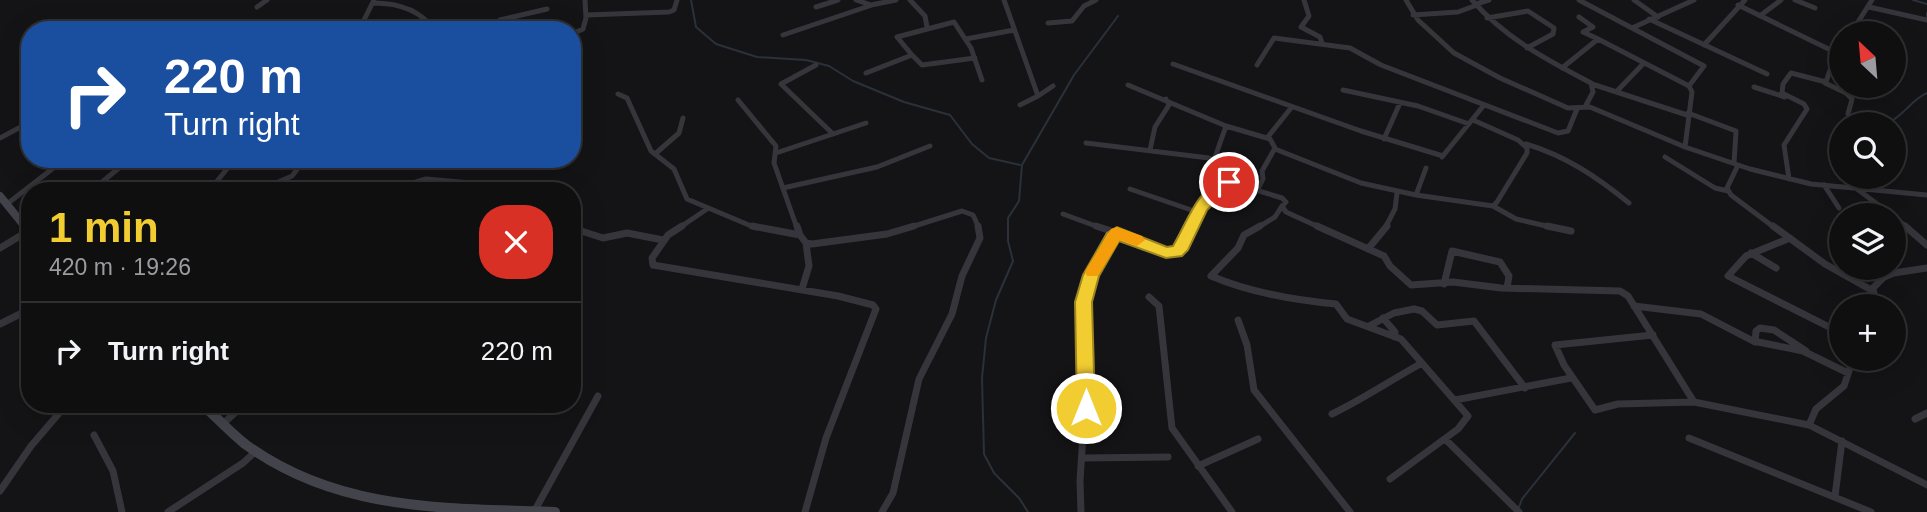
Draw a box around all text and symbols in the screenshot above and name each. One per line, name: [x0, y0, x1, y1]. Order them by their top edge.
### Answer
north arrow: [1829, 21, 1906, 98]
map controls: [1829, 21, 1906, 371]
icon: right: [49, 49, 140, 140]
text: 220 m: [164, 49, 303, 103]
text: Turn right: [164, 106, 300, 142]
button: search: [1829, 112, 1906, 189]
pin: [1199, 152, 1259, 212]
icon: arrive: [1210, 163, 1248, 201]
button: layers: [1829, 203, 1906, 280]
text: 1 min: [49, 204, 159, 251]
button: close: [479, 205, 553, 279]
text: 420 m · 19:26: [49, 254, 191, 280]
button: +: [1829, 294, 1906, 371]
icon: right: [49, 332, 87, 370]
text: Turn right: [108, 336, 229, 366]
text: 220 m: [481, 336, 553, 366]
position arrow: [1049, 371, 1123, 445]

